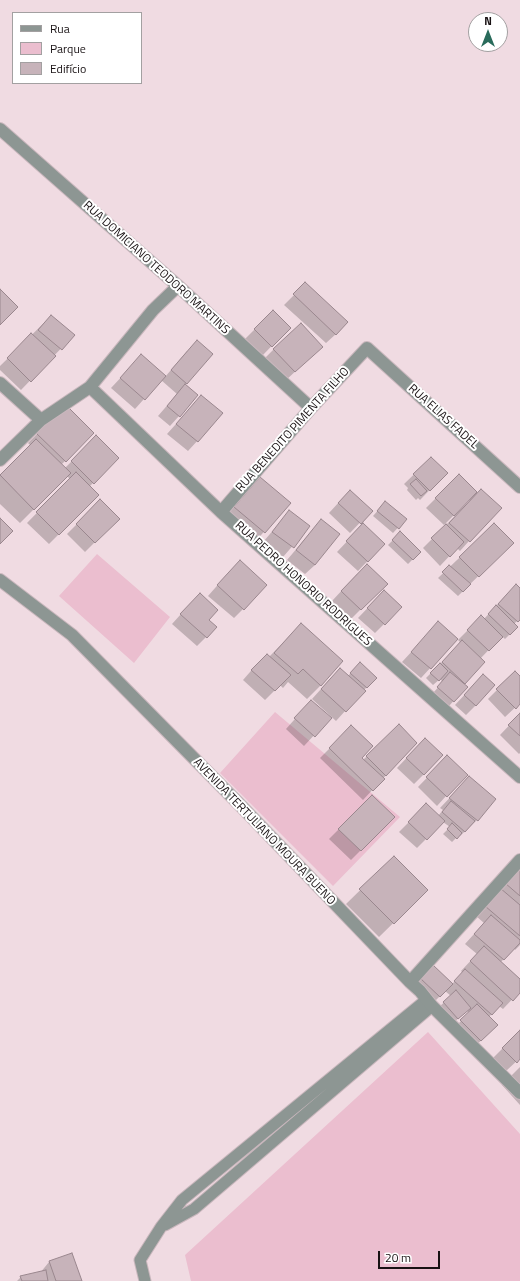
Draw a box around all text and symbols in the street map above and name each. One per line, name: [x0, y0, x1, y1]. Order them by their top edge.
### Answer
legend: [12, 12, 142, 84]
north arrow: [468, 12, 508, 52]
text: N: [484, 13, 492, 29]
text: Rua: [50, 19, 70, 38]
text: Parque: [50, 39, 86, 58]
text: Edifício: [50, 59, 86, 78]
street label: RUA DOMICIANO TEODORO MARTINS: [80, 199, 232, 337]
street label: RUA BENEDITO PIMENTA FILHO: [233, 365, 353, 495]
street label: RUA ELIAS FADEL: [405, 382, 481, 452]
street label: RUA PEDRO HONORIO RODRIGUES: [232, 519, 374, 649]
street label: AVENIDA TERTULIANO MOURA BUENO: [190, 756, 338, 908]
scale bar: [380, 1243, 442, 1269]
text: 20 m: [385, 1248, 411, 1267]

